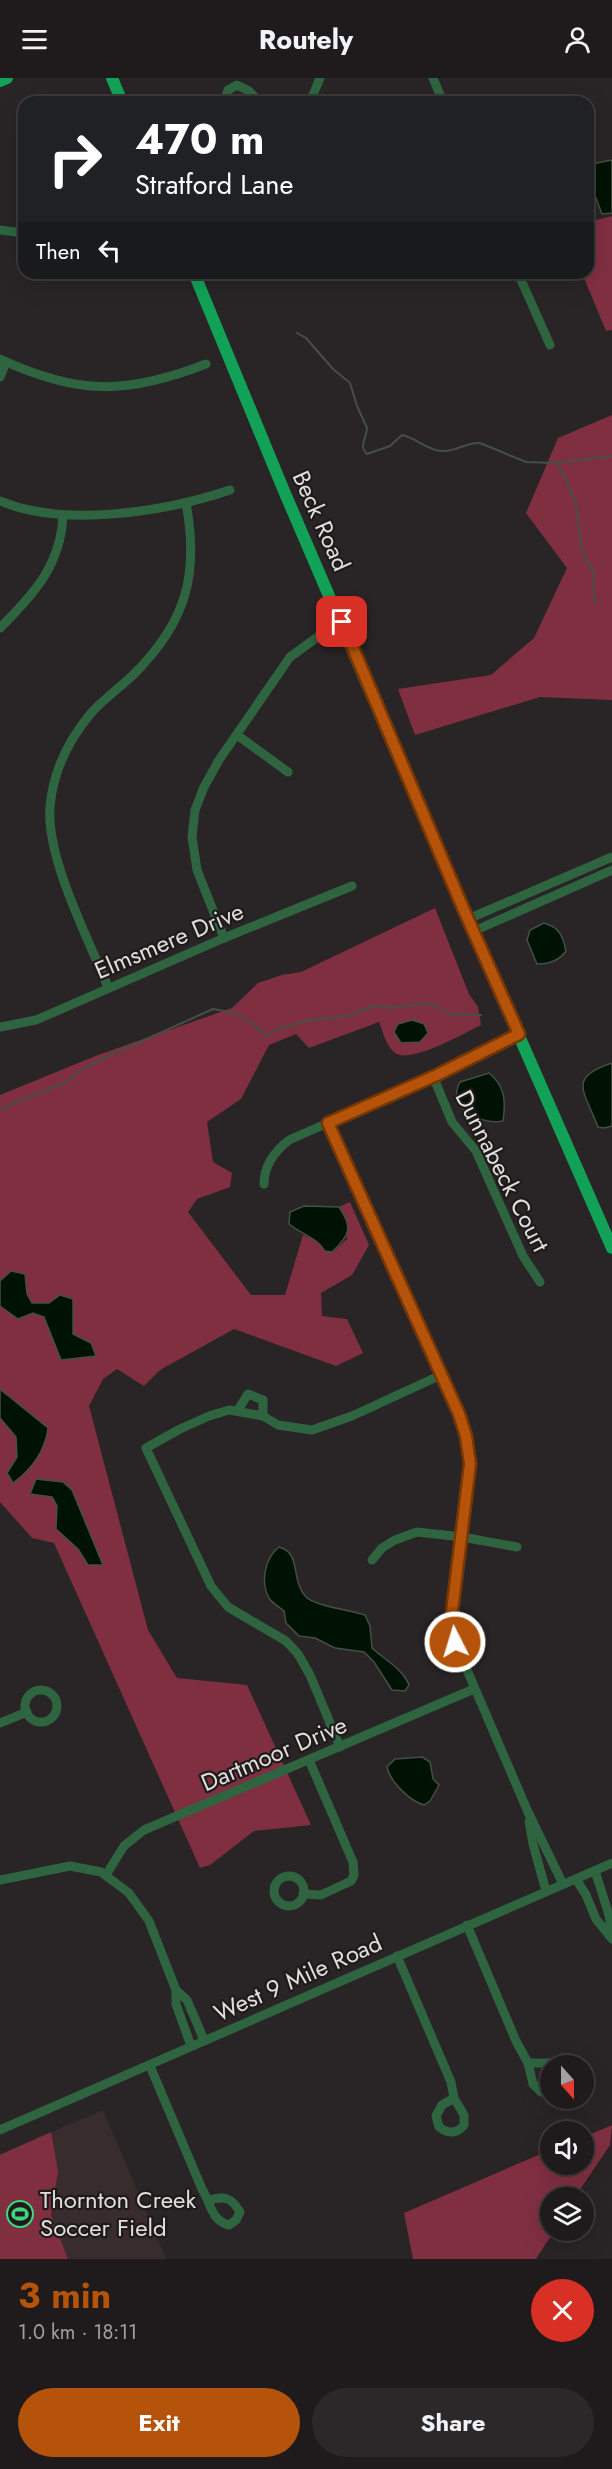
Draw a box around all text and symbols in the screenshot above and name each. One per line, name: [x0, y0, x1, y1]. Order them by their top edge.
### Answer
text: Routely: [259, 20, 353, 59]
icon: menu: [18, 23, 51, 56]
icon: person: [561, 23, 594, 56]
text: 470 m: [135, 109, 265, 170]
icon: right: [36, 120, 114, 198]
text: Stratford Lane: [135, 165, 293, 204]
icon: left: [93, 234, 126, 267]
text: Then: [36, 235, 81, 267]
street label: Beck Road: [284, 465, 359, 577]
pin: [316, 596, 367, 647]
icon: arrive: [325, 605, 358, 638]
street label: Elmsmere Drive: [89, 893, 249, 988]
street label: Dunnabeck Court: [447, 1084, 558, 1258]
position arrow: [423, 1610, 487, 1674]
street label: Dartmoor Drive: [195, 1707, 352, 1800]
street label: West 9 Mile Road: [208, 1925, 387, 2030]
north arrow: [540, 2055, 594, 2109]
map controls: [540, 2055, 594, 2241]
button: sound: [540, 2121, 594, 2175]
place label: Thornton Creek Soccer Field: [40, 2182, 196, 2245]
button: layers: [540, 2187, 594, 2241]
sports icon: Thornton Creek Soccer Field: [5, 2199, 35, 2229]
text: 3 min: [18, 2269, 111, 2321]
button: close: [531, 2279, 594, 2342]
text: 1.0 km · 18:11: [18, 2318, 137, 2347]
button: Exit: [18, 2388, 300, 2457]
button: Share: [312, 2388, 594, 2457]

